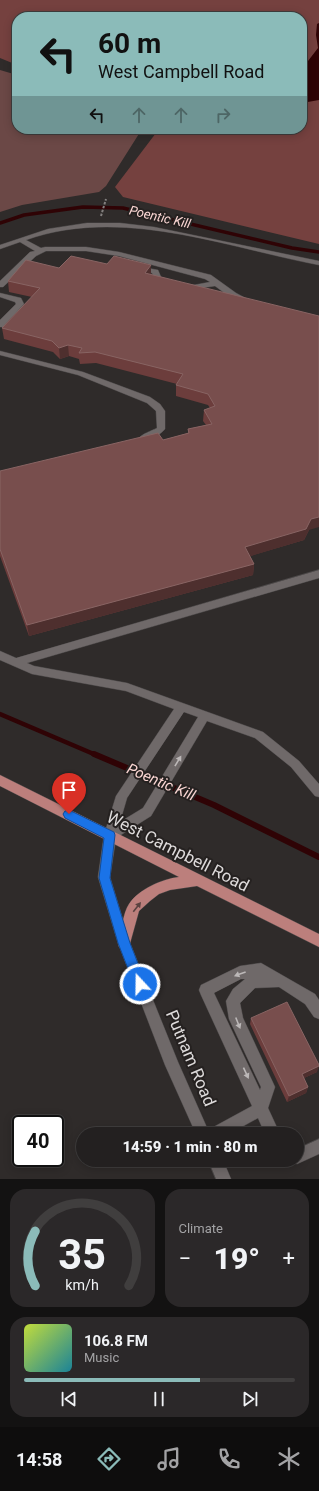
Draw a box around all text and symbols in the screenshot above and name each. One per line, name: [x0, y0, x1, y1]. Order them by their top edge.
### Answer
text: 60 m: [98, 27, 161, 60]
icon: left: [32, 28, 84, 80]
text: West Campbell Road: [98, 61, 264, 82]
icon: left: [86, 104, 108, 126]
icon: ahead: [128, 104, 150, 126]
icon: ahead: [170, 104, 192, 126]
icon: right: [212, 104, 234, 126]
water label: Poentic Kill: [128, 203, 193, 232]
one-way arrow: [174, 755, 181, 767]
water label: Poentic Kill: [124, 760, 198, 805]
pin: [52, 773, 86, 814]
icon: arrive: [58, 779, 80, 801]
street label: West Campbell Road: [103, 806, 253, 896]
one-way arrow: [133, 902, 141, 912]
position arrow: [119, 963, 161, 1005]
one-way arrow: [234, 972, 246, 978]
street label: Putnam Road: [162, 1007, 220, 1109]
one-way arrow: [235, 1017, 241, 1028]
one-way arrow: [243, 1068, 249, 1079]
speed limit sign: 40: [12, 1115, 64, 1167]
text: 14:59 · 1 min · 80 m: [122, 1138, 258, 1156]
text: Climate: [179, 1221, 223, 1236]
text: 35: [58, 1230, 106, 1279]
text: 19°: [214, 1241, 260, 1276]
text: −: [179, 1246, 191, 1271]
text: +: [283, 1246, 295, 1271]
text: km/h: [65, 1277, 99, 1293]
text: 106.8 FM: [84, 1332, 148, 1350]
text: Music: [84, 1350, 119, 1365]
icon: previous: [58, 1388, 80, 1410]
icon: pause: [148, 1388, 170, 1410]
icon: next: [239, 1388, 261, 1410]
icon: directions: [95, 1445, 123, 1473]
icon: music: [155, 1445, 183, 1473]
icon: phone: [215, 1445, 243, 1473]
icon: climate: [275, 1445, 303, 1473]
text: 14:58: [16, 1449, 62, 1470]

